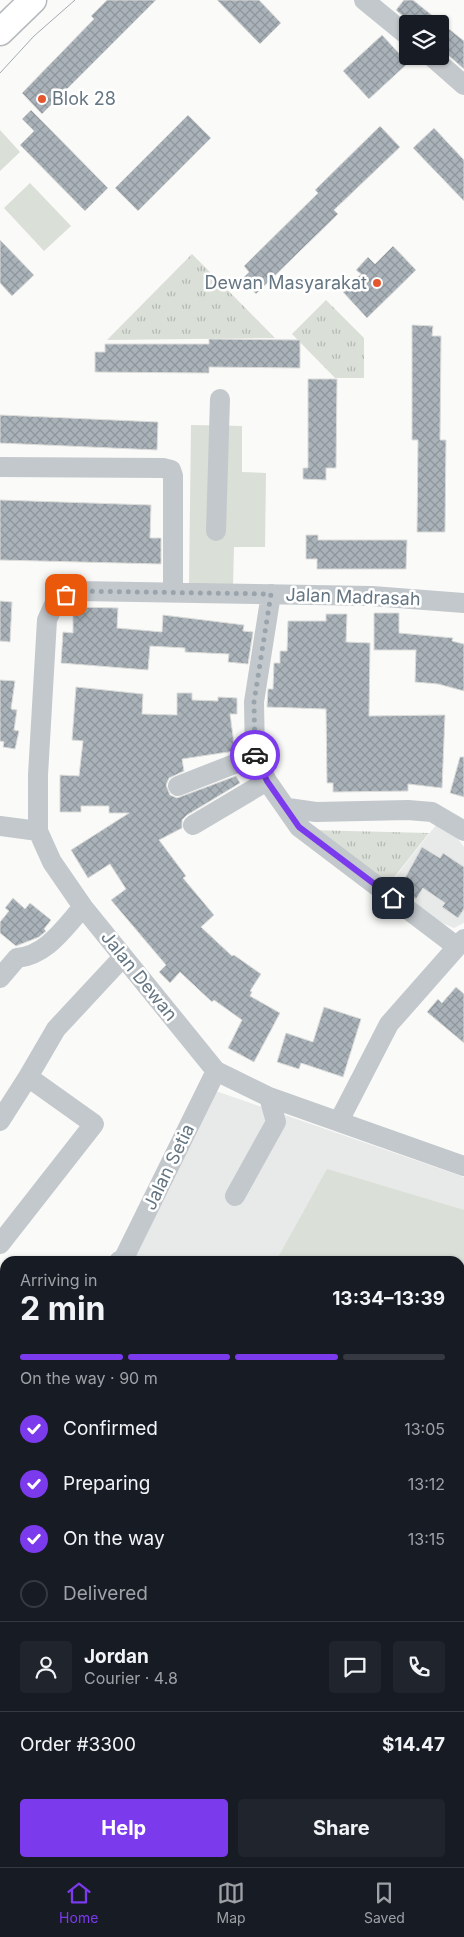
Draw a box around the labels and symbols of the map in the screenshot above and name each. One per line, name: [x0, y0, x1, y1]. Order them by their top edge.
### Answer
place label: Blok 28: [52, 88, 116, 109]
marker: Blok 28: [36, 93, 48, 105]
place label: Dewan Masyarakat: [205, 272, 367, 293]
marker: Dewan Masyarakat: [371, 277, 383, 289]
pin: [45, 574, 87, 616]
street label: Jalan Madrasah: [285, 584, 421, 609]
courier: [230, 730, 280, 780]
pin: [372, 877, 414, 919]
street label: Jalan Dewan: [97, 927, 182, 1025]
street label: Jalan Setia: [139, 1120, 198, 1213]

